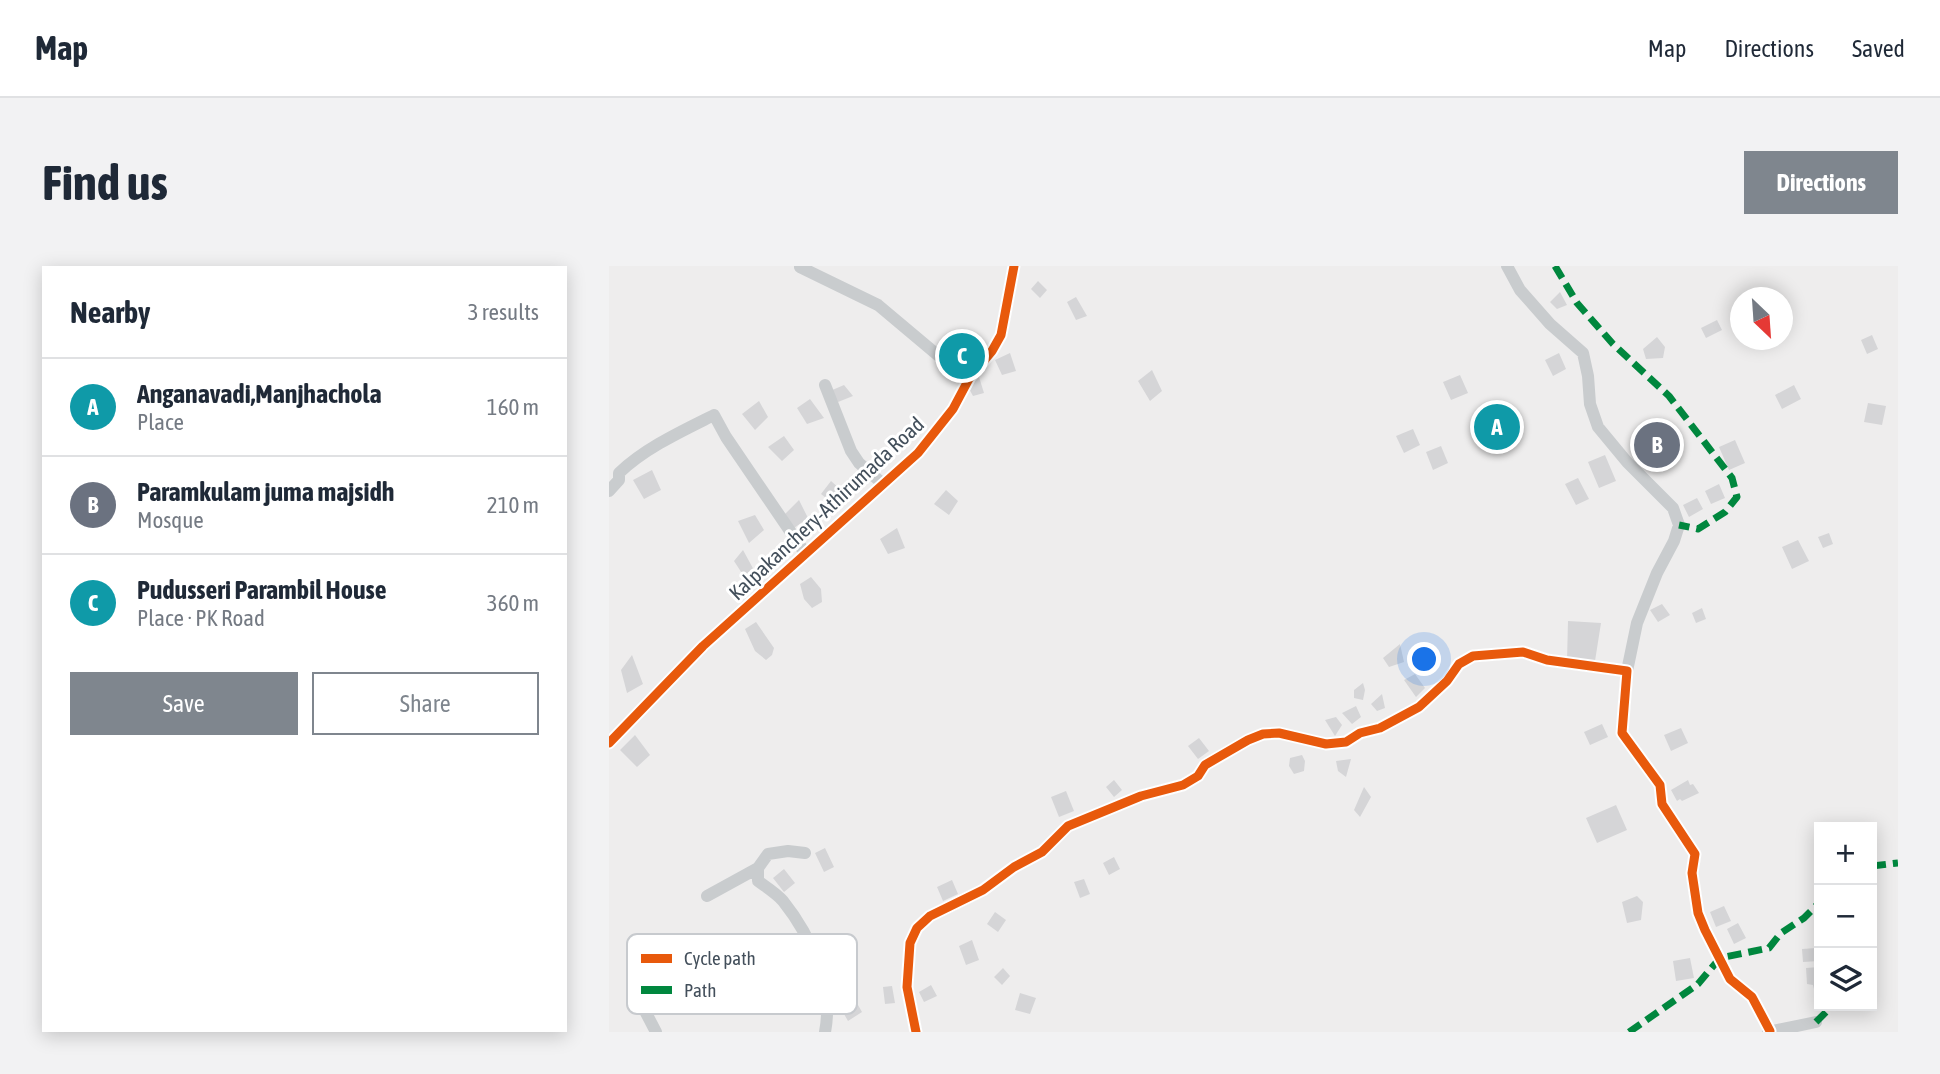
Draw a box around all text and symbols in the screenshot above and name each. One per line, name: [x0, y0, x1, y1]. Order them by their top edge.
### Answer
text: Map: [35, 29, 88, 67]
text: Map: [1648, 35, 1686, 62]
text: Directions: [1724, 35, 1814, 62]
text: Saved: [1852, 35, 1905, 62]
button: Directions: [1744, 151, 1898, 214]
text: Find us: [42, 154, 168, 210]
north arrow: [1730, 287, 1793, 350]
text: Nearby: [70, 295, 150, 329]
text: 3 results: [468, 299, 539, 325]
pin: C: [939, 330, 985, 382]
text: Anganavadi,Manjhachola: [137, 379, 382, 409]
text: A: [87, 394, 99, 420]
text: 160 m: [487, 394, 539, 420]
pin: A: [1474, 401, 1520, 453]
text: Place: [137, 409, 184, 435]
street label: Kalpakanchery-Athirumada Road: [724, 412, 928, 604]
pin: B: [1634, 419, 1680, 471]
text: Paramkulam juma majsidh: [137, 477, 394, 507]
text: B: [88, 492, 98, 518]
text: 210 m: [487, 492, 539, 518]
text: Mosque: [137, 507, 204, 533]
text: Pudusseri Parambil House: [137, 575, 386, 605]
text: C: [88, 590, 98, 616]
text: 360 m: [487, 590, 539, 616]
text: Place · PK Road: [137, 605, 265, 631]
your location: [1407, 642, 1441, 676]
button: Save: [70, 672, 298, 735]
button: Share: [312, 672, 539, 735]
map controls: [1814, 822, 1877, 1011]
button: +: [1814, 822, 1877, 885]
button: −: [1814, 885, 1877, 948]
legend: [627, 934, 857, 1014]
text: Cycle path: [684, 947, 756, 969]
button: layers: [1814, 948, 1877, 1011]
text: Path: [684, 979, 716, 1001]

